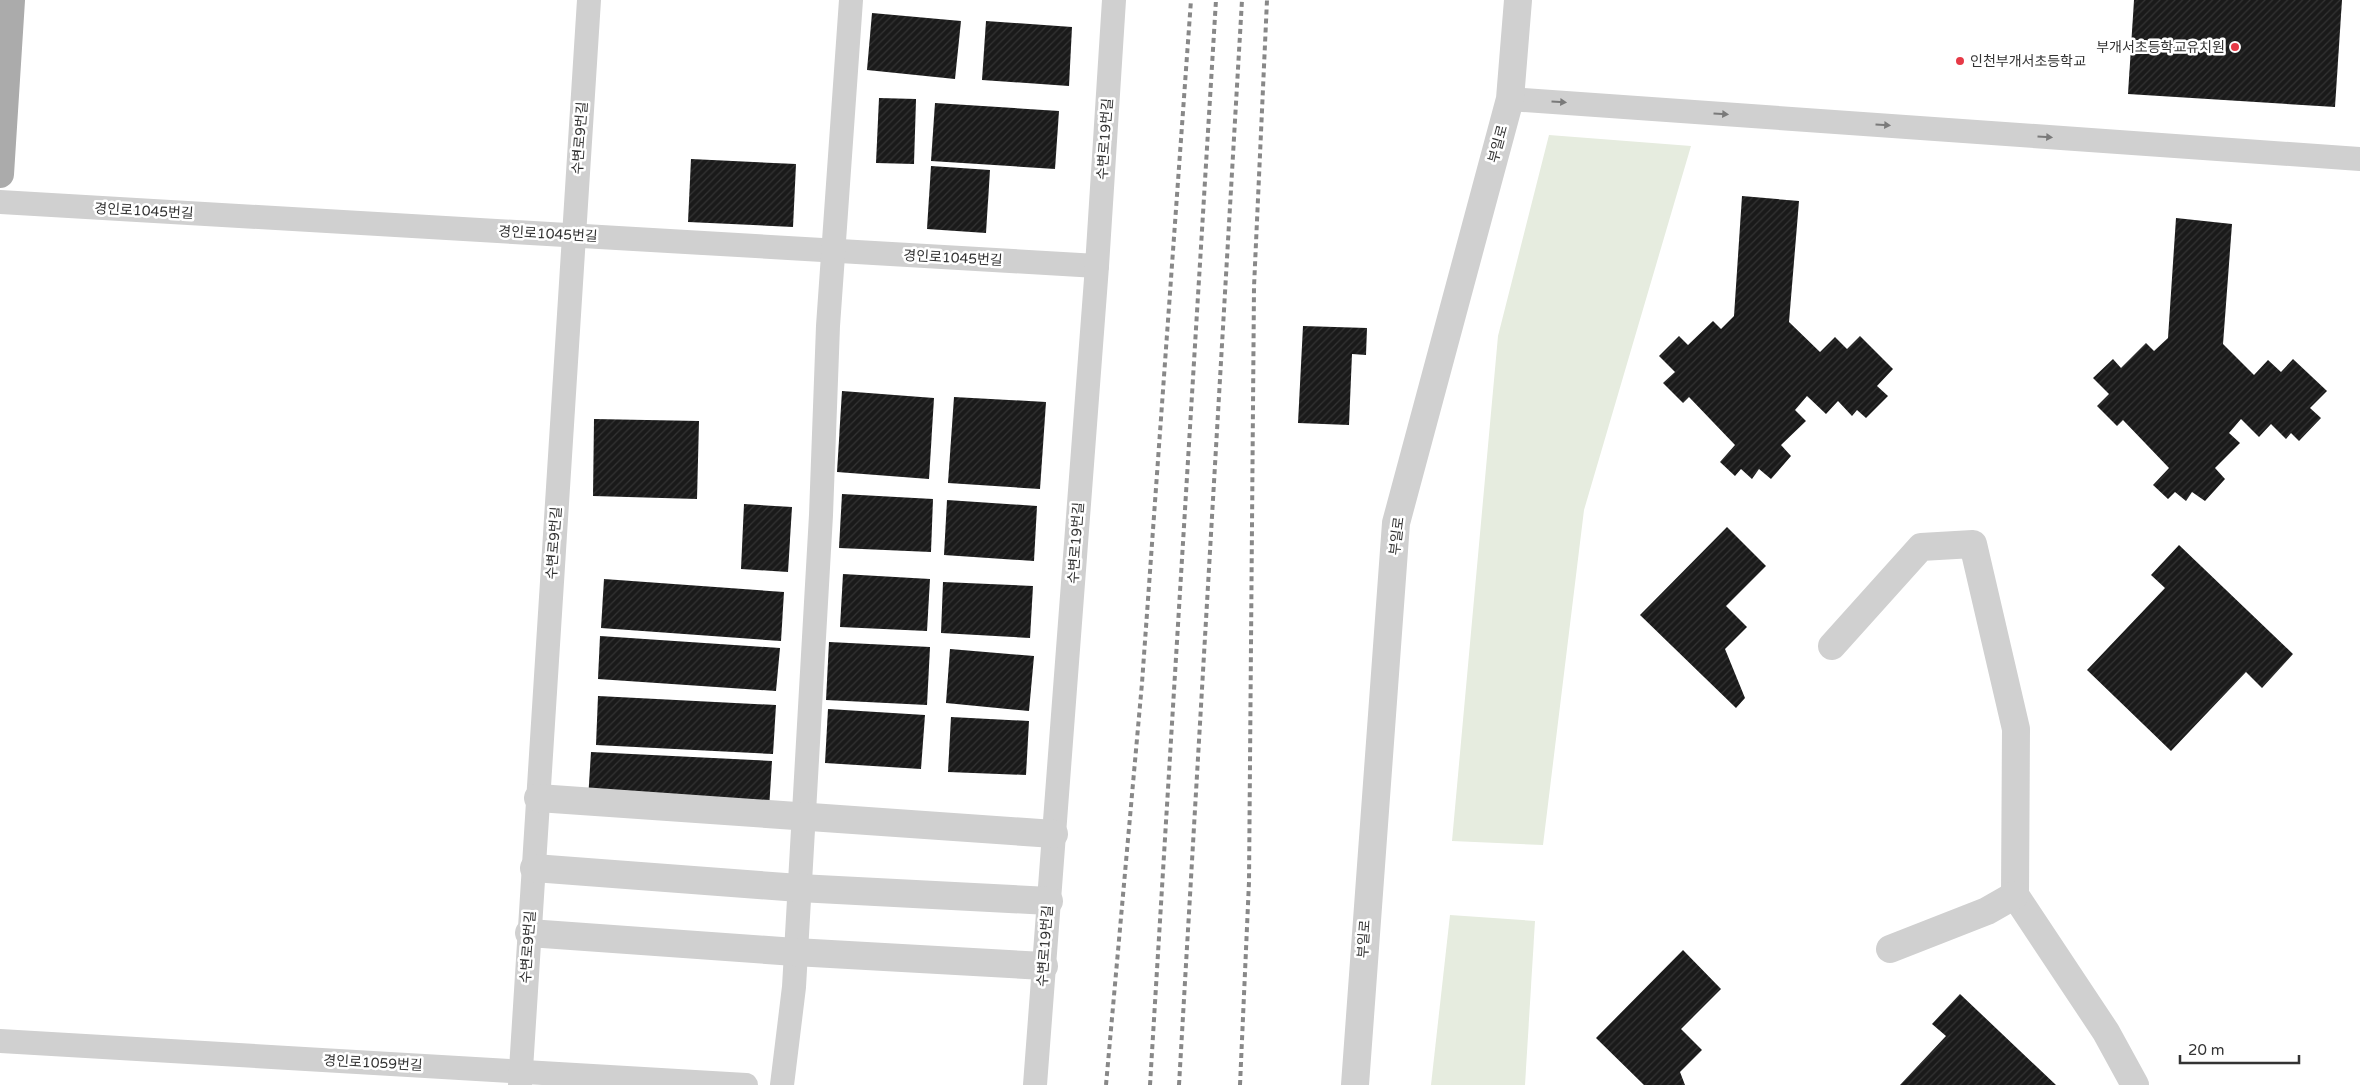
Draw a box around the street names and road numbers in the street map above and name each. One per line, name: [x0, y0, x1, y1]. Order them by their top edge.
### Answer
street label: 수변로19번길: [1094, 98, 1116, 180]
street label: 수변로9번길: [569, 101, 591, 175]
street label: 부일로: [1485, 123, 1511, 165]
street label: 경인로1045번길: [94, 200, 194, 222]
street label: 경인로1045번길: [498, 223, 598, 245]
street label: 경인로1045번길: [903, 247, 1003, 269]
street label: 수변로19번길: [1065, 502, 1087, 584]
street label: 수변로9번길: [543, 506, 565, 580]
street label: 부일로: [1386, 516, 1408, 556]
street label: 수변로19번길: [1034, 905, 1056, 987]
street label: 수변로9번길: [517, 910, 539, 984]
street label: 부일로: [1354, 919, 1374, 959]
street label: 경인로1059번길: [323, 1052, 423, 1074]

